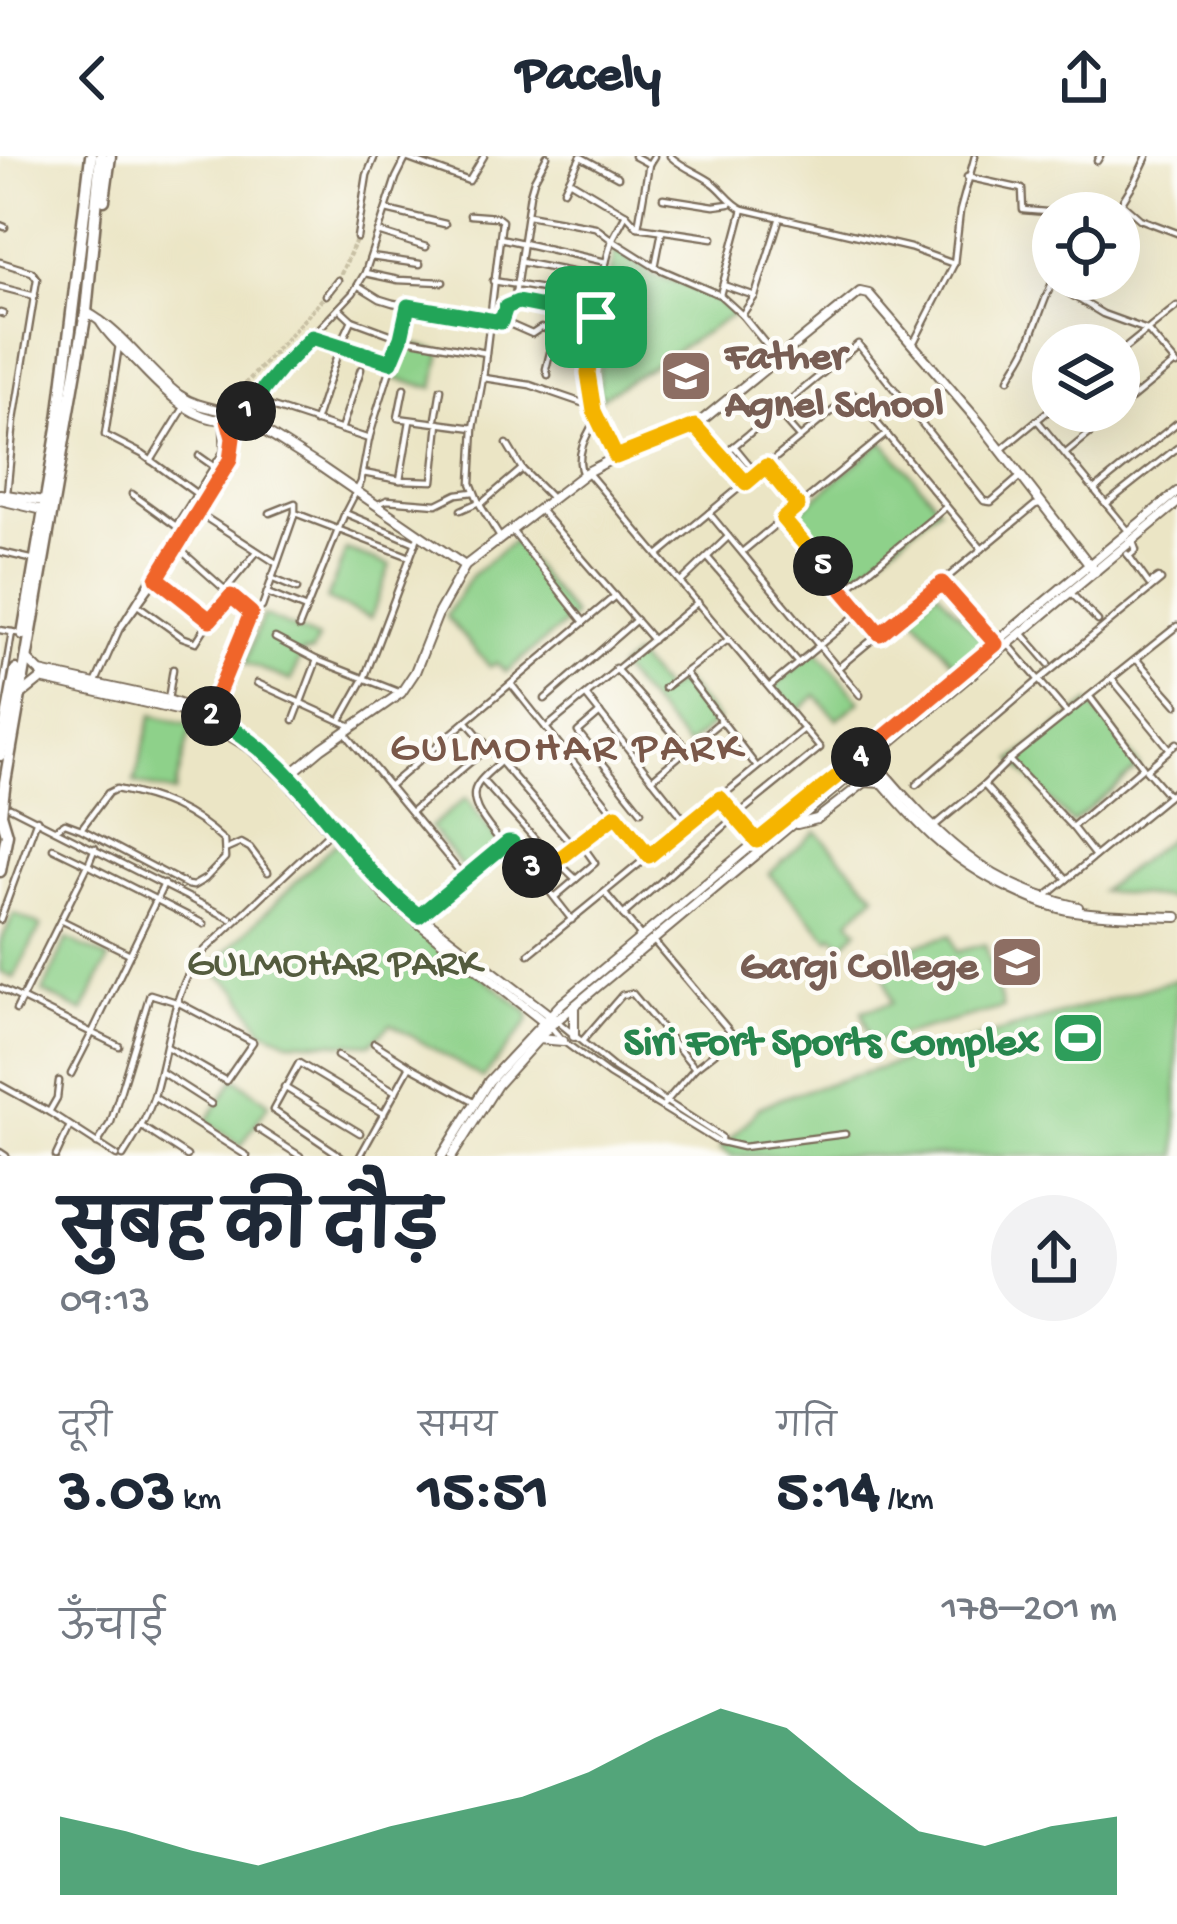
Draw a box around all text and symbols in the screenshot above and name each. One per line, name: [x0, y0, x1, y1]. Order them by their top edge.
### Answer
icon: back: [60, 45, 126, 111]
icon: share: [1051, 45, 1117, 111]
text: Pacely: [516, 46, 661, 110]
map controls: [1032, 192, 1140, 432]
button: locate: [1032, 192, 1140, 300]
pin: [545, 266, 647, 368]
icon: arrive: [563, 284, 629, 350]
button: layers: [1032, 324, 1140, 432]
place label: Father Agnel School: [723, 335, 944, 432]
school or university icon: Father Agnel School: [658, 348, 714, 404]
pin: 1: [216, 381, 276, 441]
text: 1: [239, 392, 253, 430]
pin: 5: [793, 536, 853, 596]
text: 5: [814, 547, 832, 585]
pin: 2: [181, 686, 241, 746]
text: 2: [203, 697, 219, 735]
district label: GULMOHAR PARK: [390, 724, 745, 777]
pin: 4: [831, 727, 891, 787]
text: 4: [853, 738, 869, 776]
pin: 3: [502, 838, 562, 898]
text: 3: [523, 849, 541, 887]
school or university icon: Gargi College: [989, 934, 1045, 990]
park label: GULMOHAR PARK: [187, 942, 485, 991]
place label: Gargi College: [740, 945, 979, 994]
sports icon: Siri Fort Sports Complex: [1050, 1010, 1106, 1066]
place label: Siri Fort Sports Complex: [624, 1021, 1040, 1070]
button: share: [991, 1195, 1117, 1321]
text: सुबह की दौड़: [60, 1196, 441, 1274]
text: 09:13: [60, 1280, 150, 1326]
text: दूरी: [60, 1411, 112, 1449]
text: समय: [418, 1411, 497, 1449]
text: गति: [777, 1411, 837, 1449]
text: 3.03: [60, 1461, 175, 1531]
text: 15:51: [418, 1461, 549, 1531]
text: 5:14: [777, 1461, 880, 1531]
text: km: [175, 1482, 221, 1520]
text: /km: [880, 1482, 934, 1520]
text: 178–201 m: [942, 1588, 1117, 1634]
text: ऊँचाई: [60, 1608, 165, 1654]

